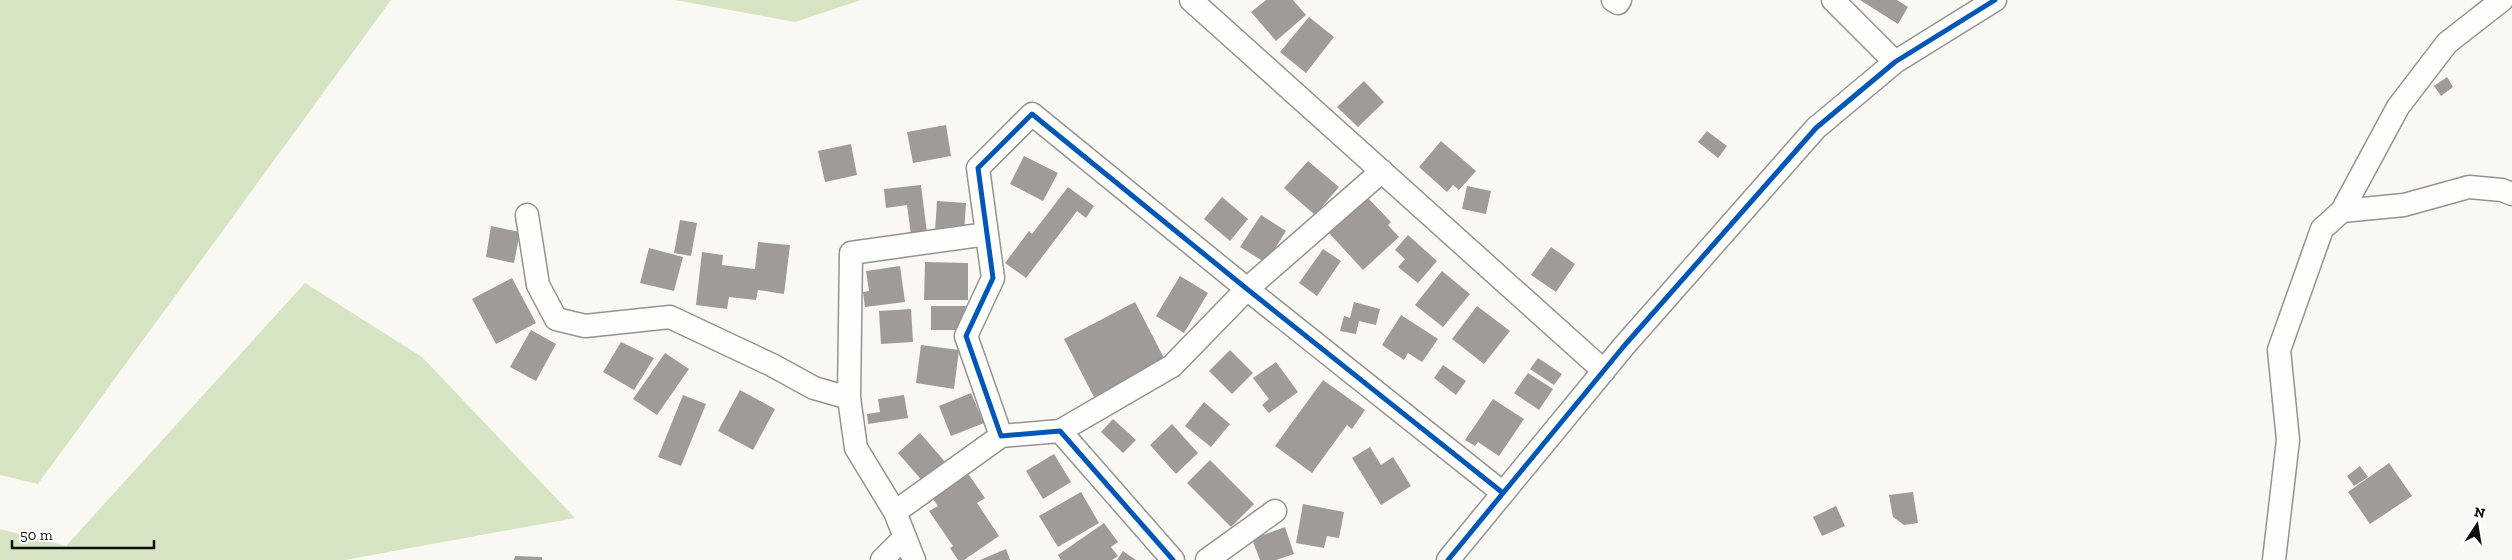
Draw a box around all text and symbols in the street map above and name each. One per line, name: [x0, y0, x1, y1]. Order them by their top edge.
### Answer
north arrow: [2452, 500, 2502, 550]
text: N: [2473, 503, 2487, 522]
scale bar: [12, 518, 155, 550]
text: 50 m: [20, 526, 53, 544]

